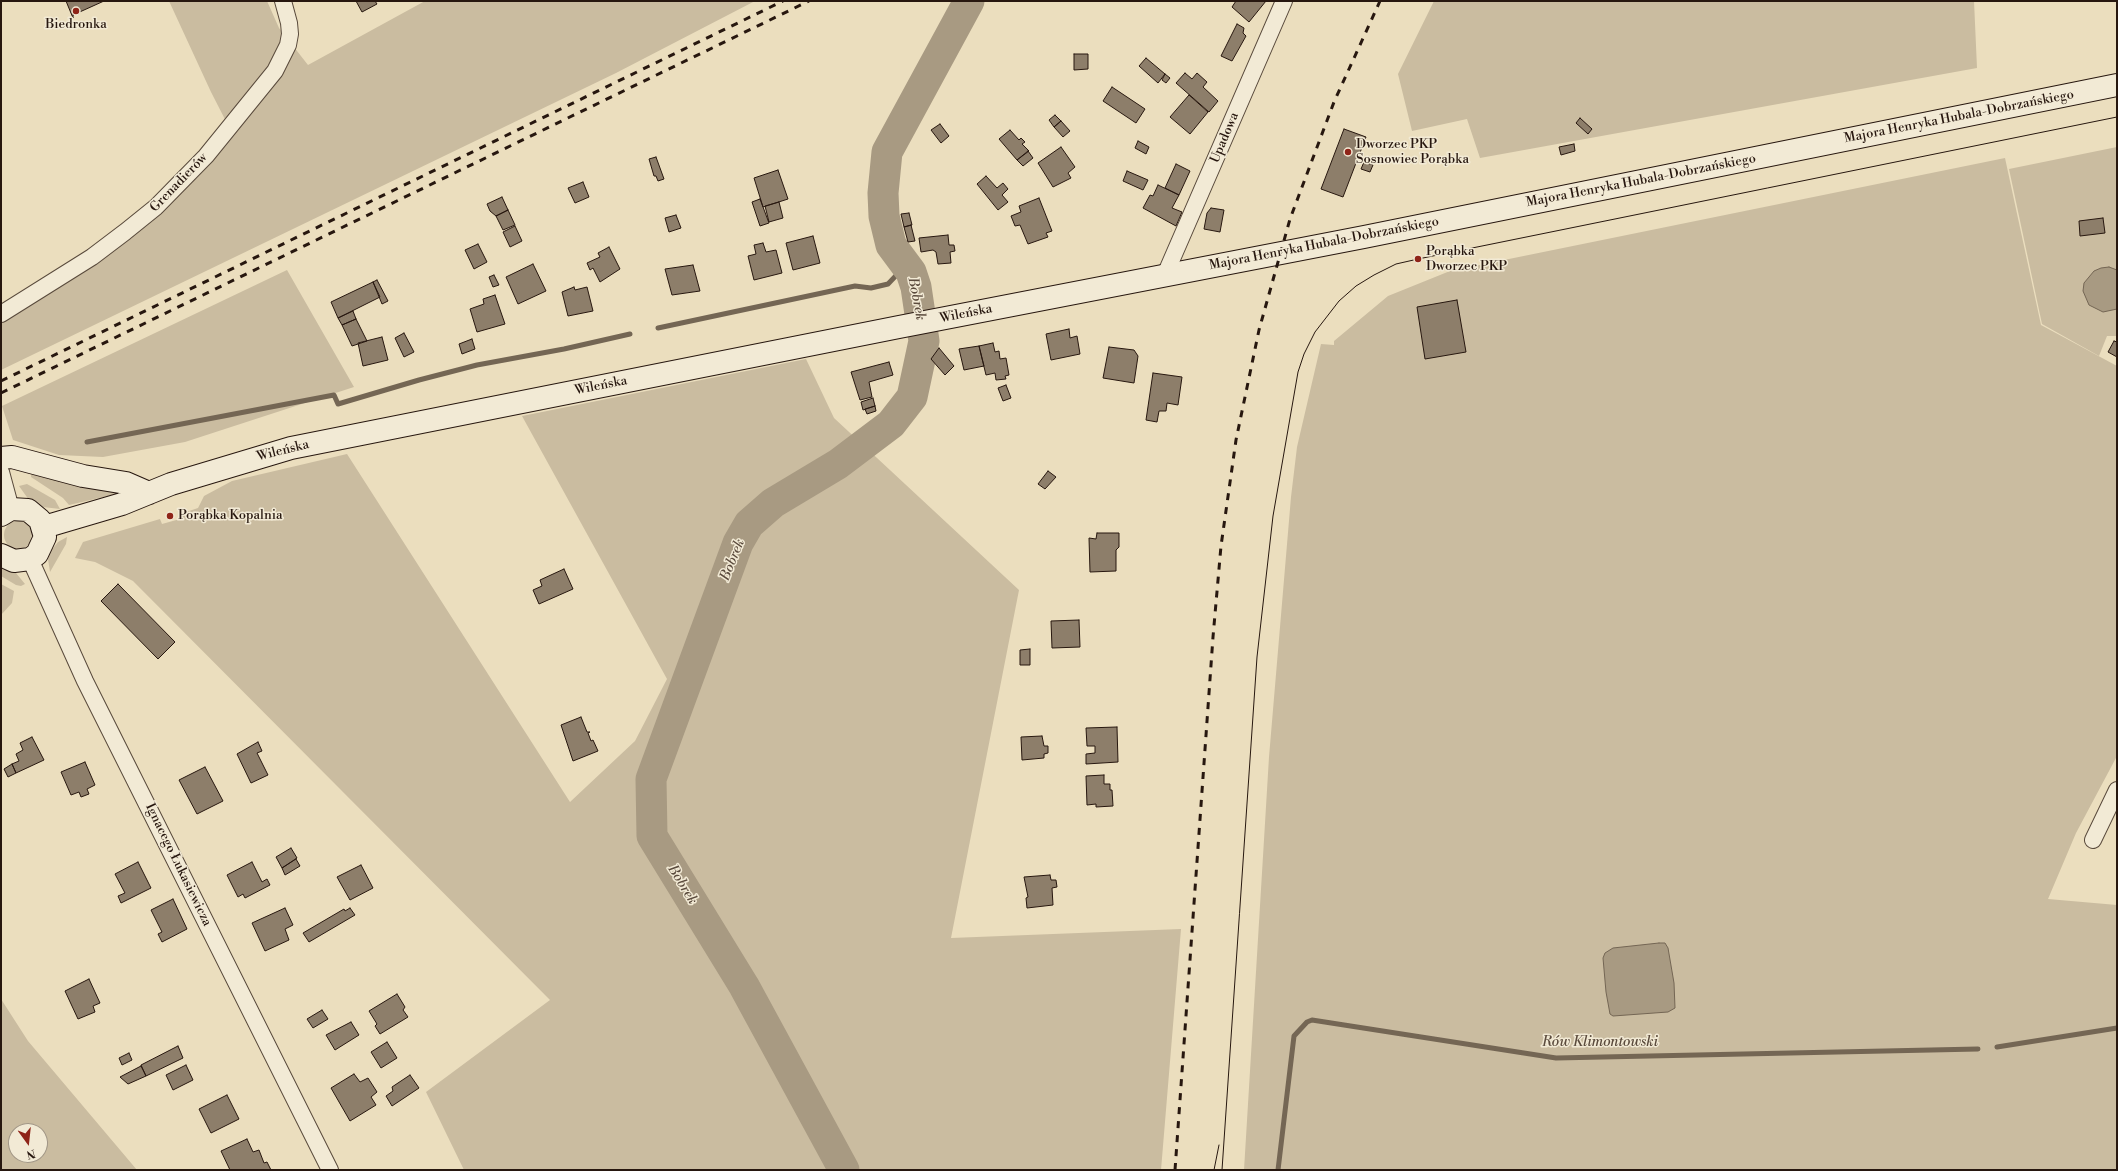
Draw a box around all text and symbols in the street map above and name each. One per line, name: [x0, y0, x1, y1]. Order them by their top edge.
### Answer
marker: Biedronka: [71, 6, 81, 16]
place label: Biedronka: [45, 17, 107, 33]
street label: Majora Henryka Hubala-Dobrzańskiego: [1843, 87, 2075, 147]
street label: Upadowa: [1207, 110, 1243, 166]
place label: Dworzec PKP Sosnowiec Porąbka: [1356, 137, 1469, 168]
marker: Dworzec PKP Sosnowiec Porąbka: [1343, 147, 1353, 157]
street label: Grenadierów: [147, 150, 211, 216]
street label: Majora Henryka Hubala-Dobrzańskiego: [1525, 151, 1757, 211]
street label: Majora Henryka Hubala-Dobrzańskiego: [1208, 214, 1440, 274]
place label: Porąbka Dworzec PKP: [1426, 244, 1507, 275]
marker: Porąbka Dworzec PKP: [1413, 254, 1423, 264]
water label: Bobrek: [904, 276, 928, 322]
street label: Wileńska: [938, 301, 994, 327]
street label: Wileńska: [573, 373, 629, 399]
street label: Wileńska: [255, 437, 311, 465]
place label: Porąbka Kopalnia: [178, 508, 283, 524]
marker: Porąbka Kopalnia: [165, 511, 175, 521]
water label: Bobrek: [717, 537, 749, 583]
street label: Ignacego Łukasiewicza: [141, 801, 215, 929]
water label: Bobrek: [663, 862, 701, 908]
water label: Rów Klimontowski: [1542, 1035, 1658, 1051]
north arrow: [8, 1123, 48, 1163]
text: N: [25, 1146, 37, 1162]

